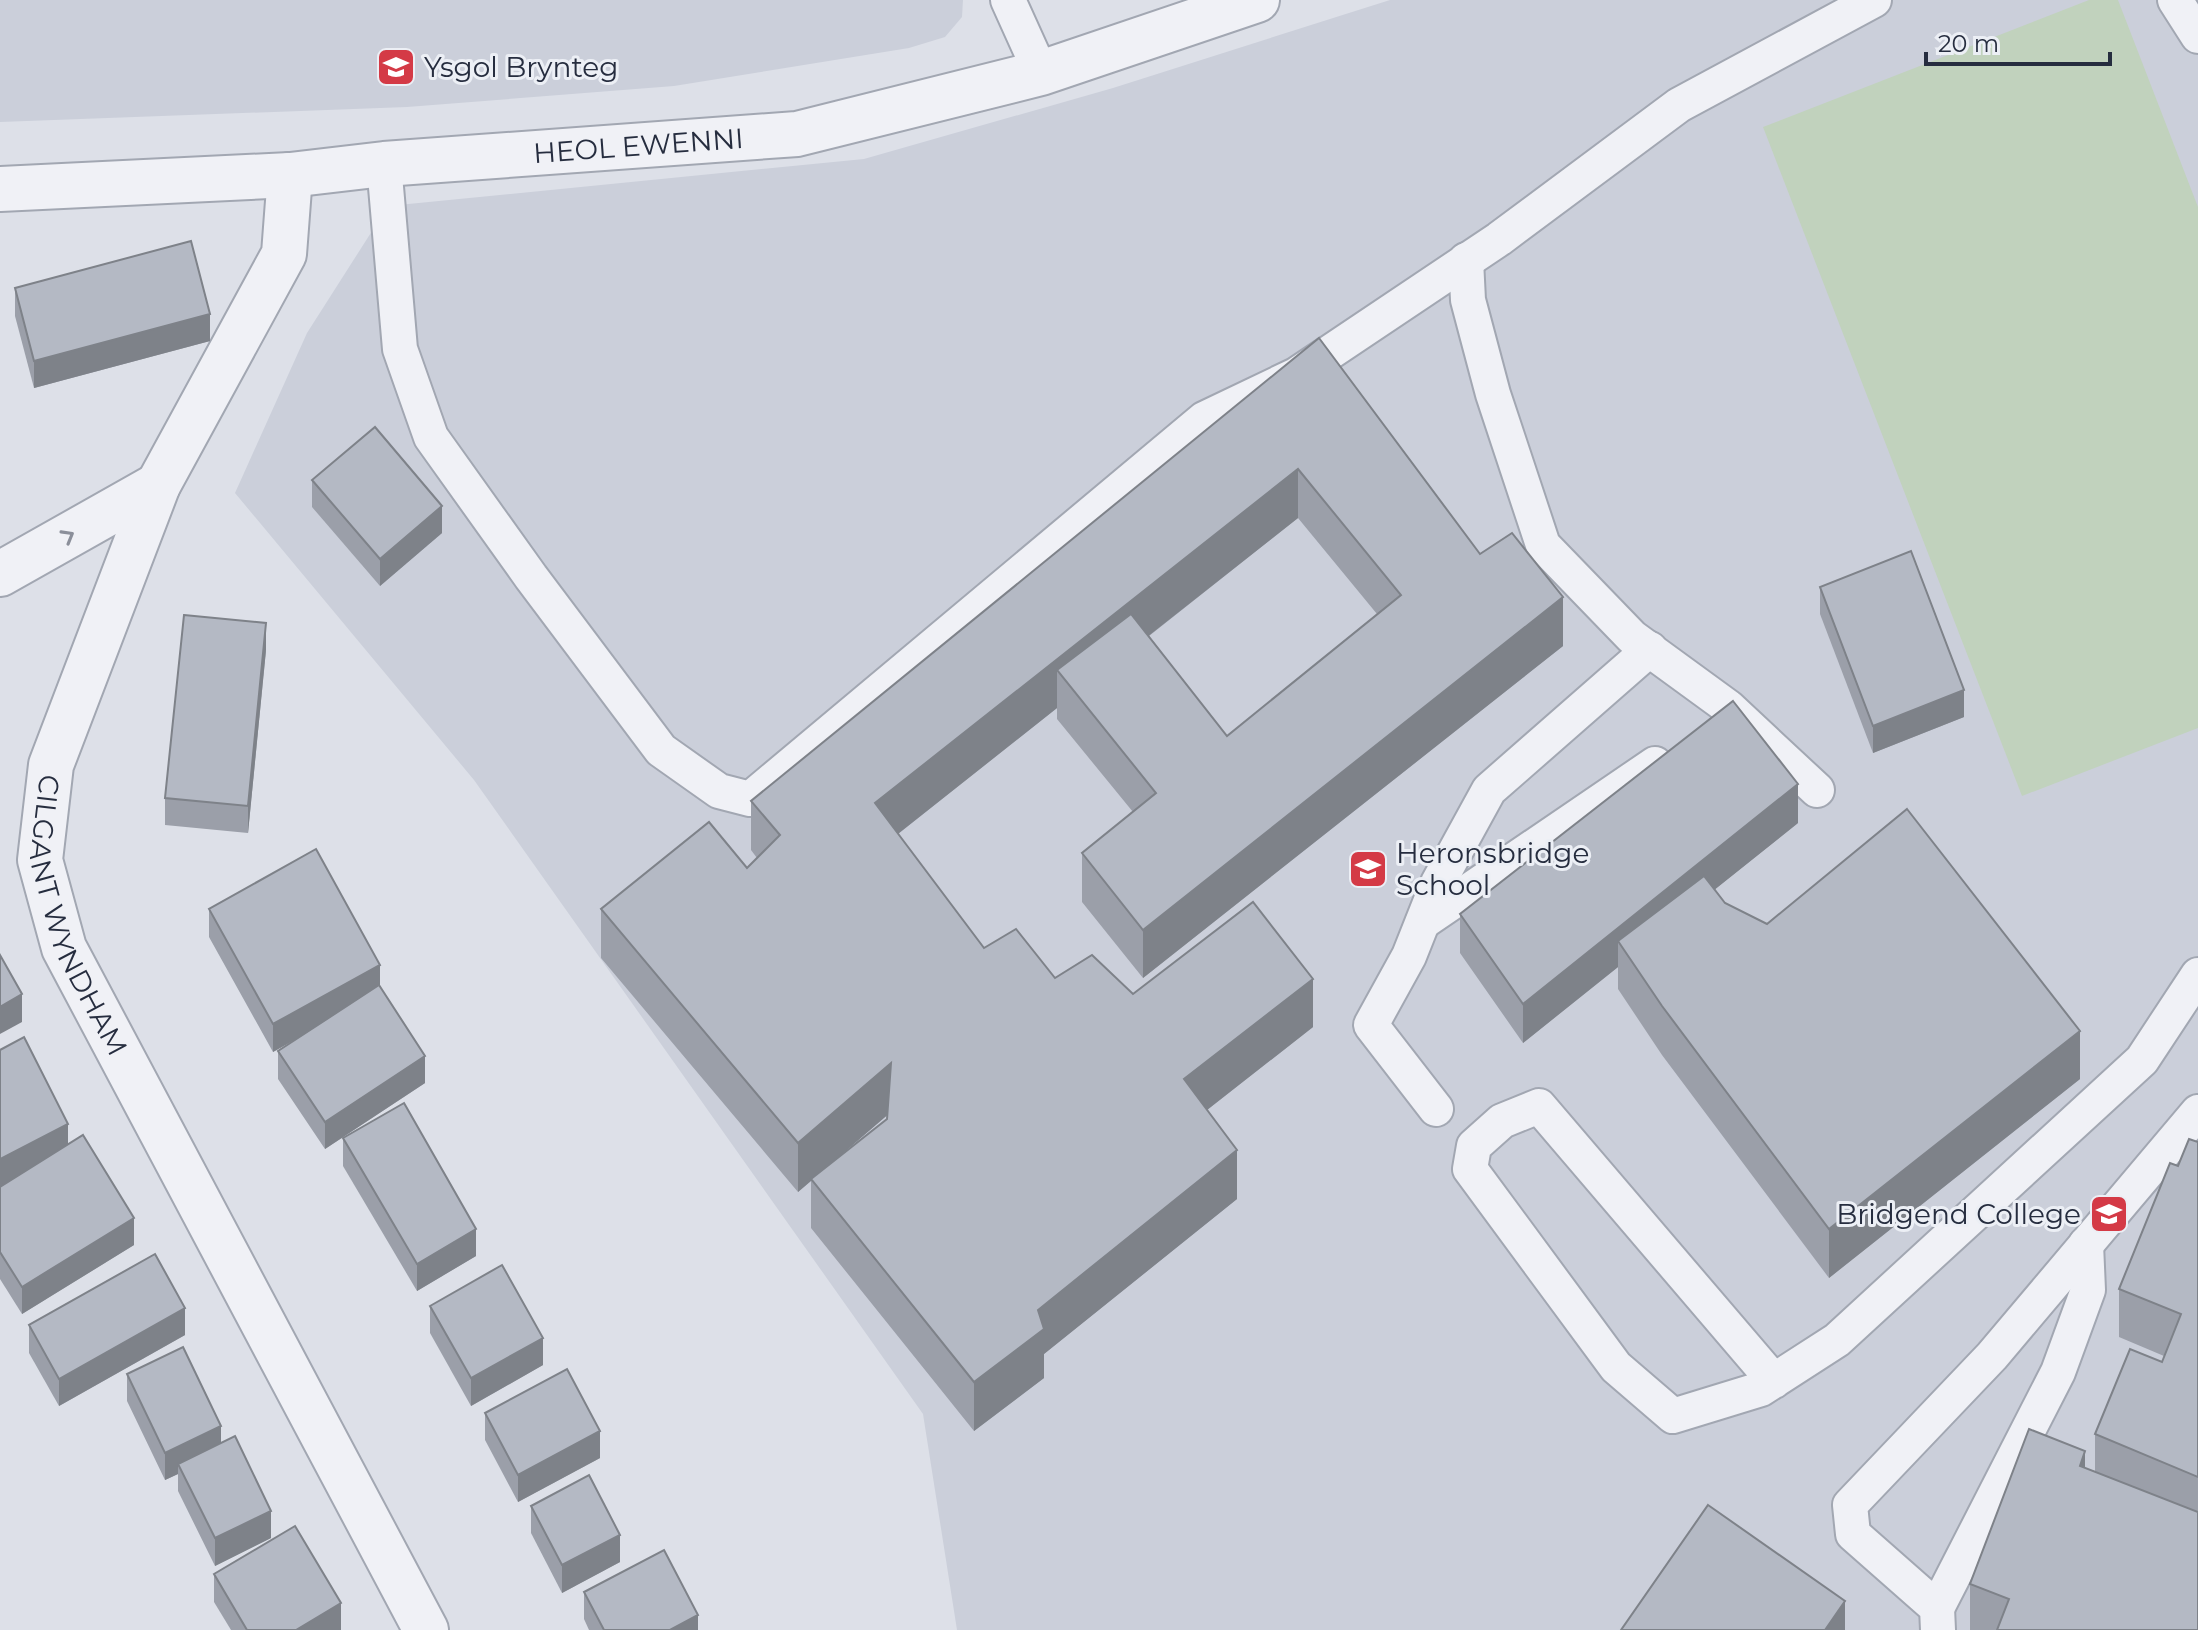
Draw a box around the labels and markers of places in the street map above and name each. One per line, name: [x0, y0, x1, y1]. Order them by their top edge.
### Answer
school or university icon: Ysgol Brynteg: [375, 46, 417, 88]
place label: Ysgol Brynteg: [424, 50, 618, 84]
place label: Heronsbridge School: [1396, 836, 1589, 902]
school or university icon: Heronsbridge School: [1347, 848, 1389, 890]
school or university icon: Bridgend College: [2088, 1193, 2130, 1235]
place label: Bridgend College: [1836, 1197, 2081, 1231]

